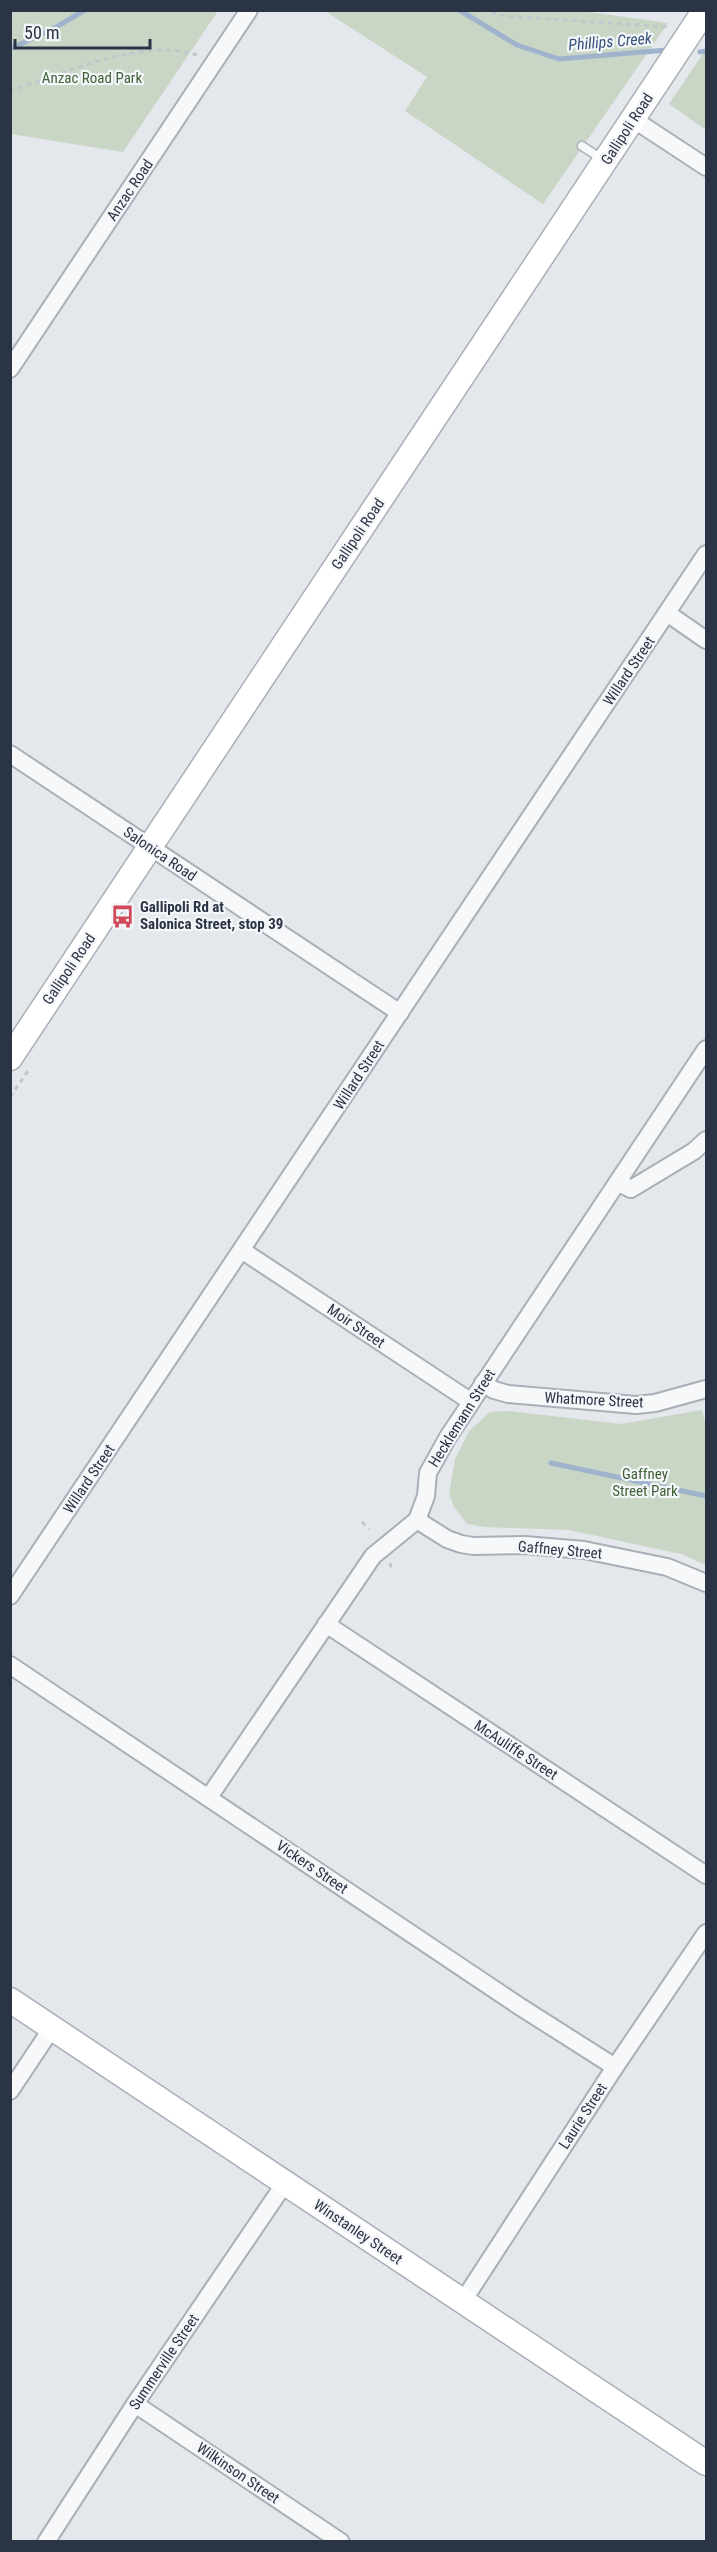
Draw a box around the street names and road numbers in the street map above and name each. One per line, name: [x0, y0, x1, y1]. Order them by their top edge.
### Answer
street label: Gallipoli Road: [597, 90, 657, 168]
street label: Anzac Road: [103, 156, 157, 224]
street label: Gallipoli Road: [328, 495, 388, 573]
street label: Willard Street: [599, 633, 659, 709]
street label: Salonica Road: [120, 823, 200, 885]
street label: Gallipoli Road: [39, 930, 99, 1008]
street label: Willard Street: [330, 1037, 388, 1113]
street label: Moir Street: [324, 1300, 388, 1352]
street label: Hecklemann Street: [425, 1366, 499, 1470]
street label: Whatmore Street: [544, 1388, 644, 1412]
street label: Willard Street: [59, 1441, 119, 1517]
street label: Gaffney Street: [517, 1537, 603, 1563]
street label: McAuliffe Street: [471, 1716, 561, 1784]
street label: Vickers Street: [273, 1836, 351, 1898]
street label: Laurie Street: [555, 2080, 611, 2152]
street label: Winstanley Street: [310, 2196, 406, 2268]
street label: Summerville Street: [125, 2311, 203, 2413]
street label: Wilkinson Street: [193, 2439, 283, 2507]

